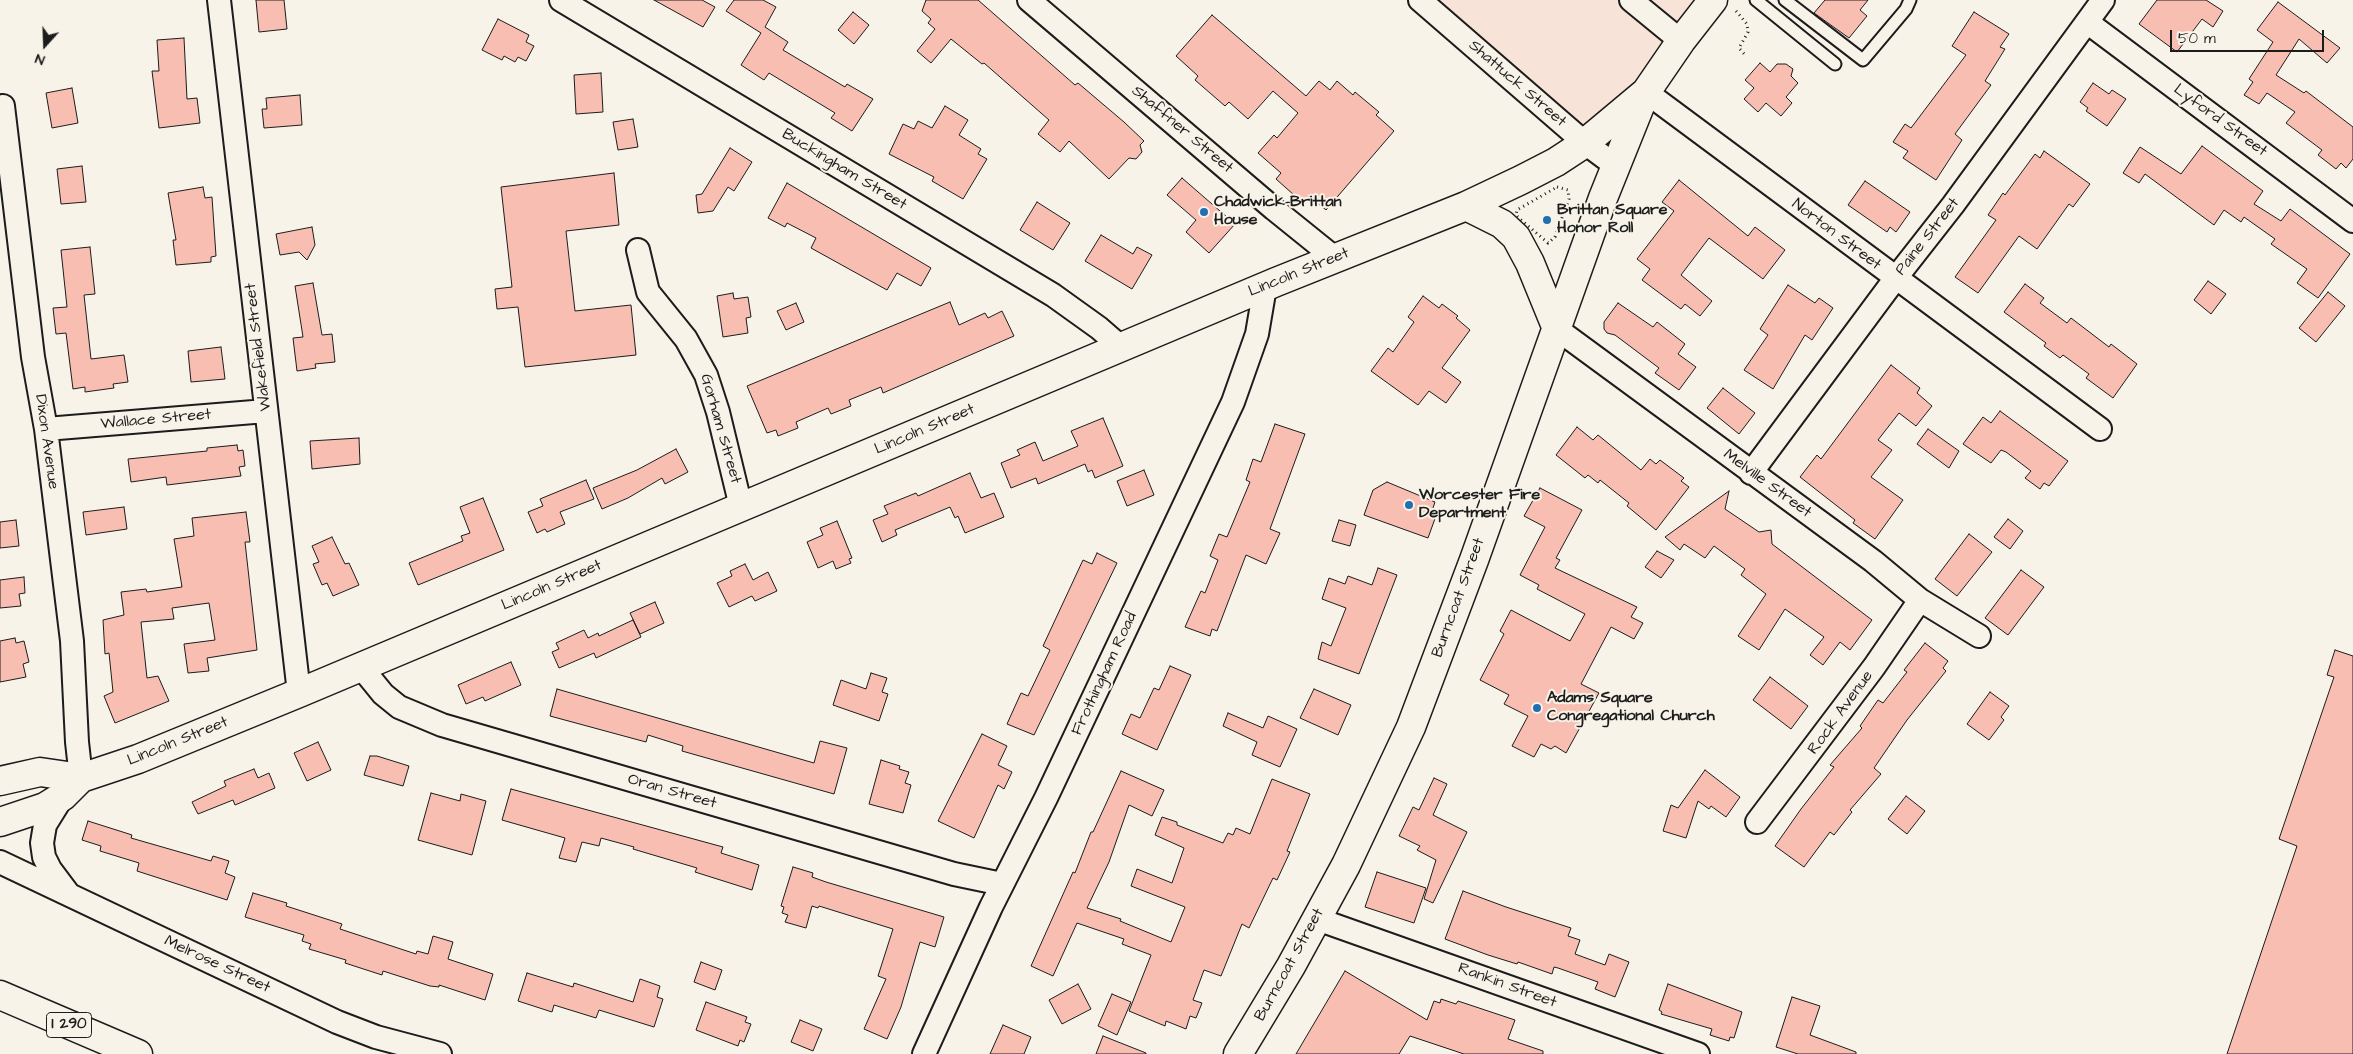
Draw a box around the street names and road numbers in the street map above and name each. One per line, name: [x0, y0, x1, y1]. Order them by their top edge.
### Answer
street label: Shattuck Street: [1464, 36, 1570, 132]
street label: Lyford Street: [2169, 81, 2271, 161]
street label: Shaffner Street: [1127, 82, 1237, 178]
street label: Buckingham Street: [778, 125, 910, 215]
street label: Paine Street: [1892, 194, 1964, 280]
street label: Norton Street: [1787, 195, 1885, 275]
street label: Lincoln Street: [1246, 244, 1352, 302]
street label: Wakefield Street: [242, 282, 276, 412]
street label: Gorham Street: [695, 372, 745, 486]
street label: Dixon Avenue: [30, 393, 62, 491]
street label: Lincoln Street: [872, 400, 978, 460]
street label: Wallace Street: [100, 406, 212, 434]
street label: Melville Street: [1719, 445, 1815, 523]
street label: Burncoat Street: [1428, 536, 1490, 660]
street label: Lincoln Street: [499, 556, 605, 616]
street label: Frothingham Road: [1068, 609, 1142, 739]
street label: Rock Avenue: [1804, 667, 1878, 759]
street label: Lincoln Street: [125, 713, 231, 771]
street label: Oran Street: [625, 770, 719, 814]
street label: Burncoat Street: [1251, 905, 1329, 1025]
street label: Melrose Street: [161, 932, 273, 998]
street label: Rankin Street: [1455, 959, 1559, 1013]
road number: I 290: [46, 1012, 92, 1038]

